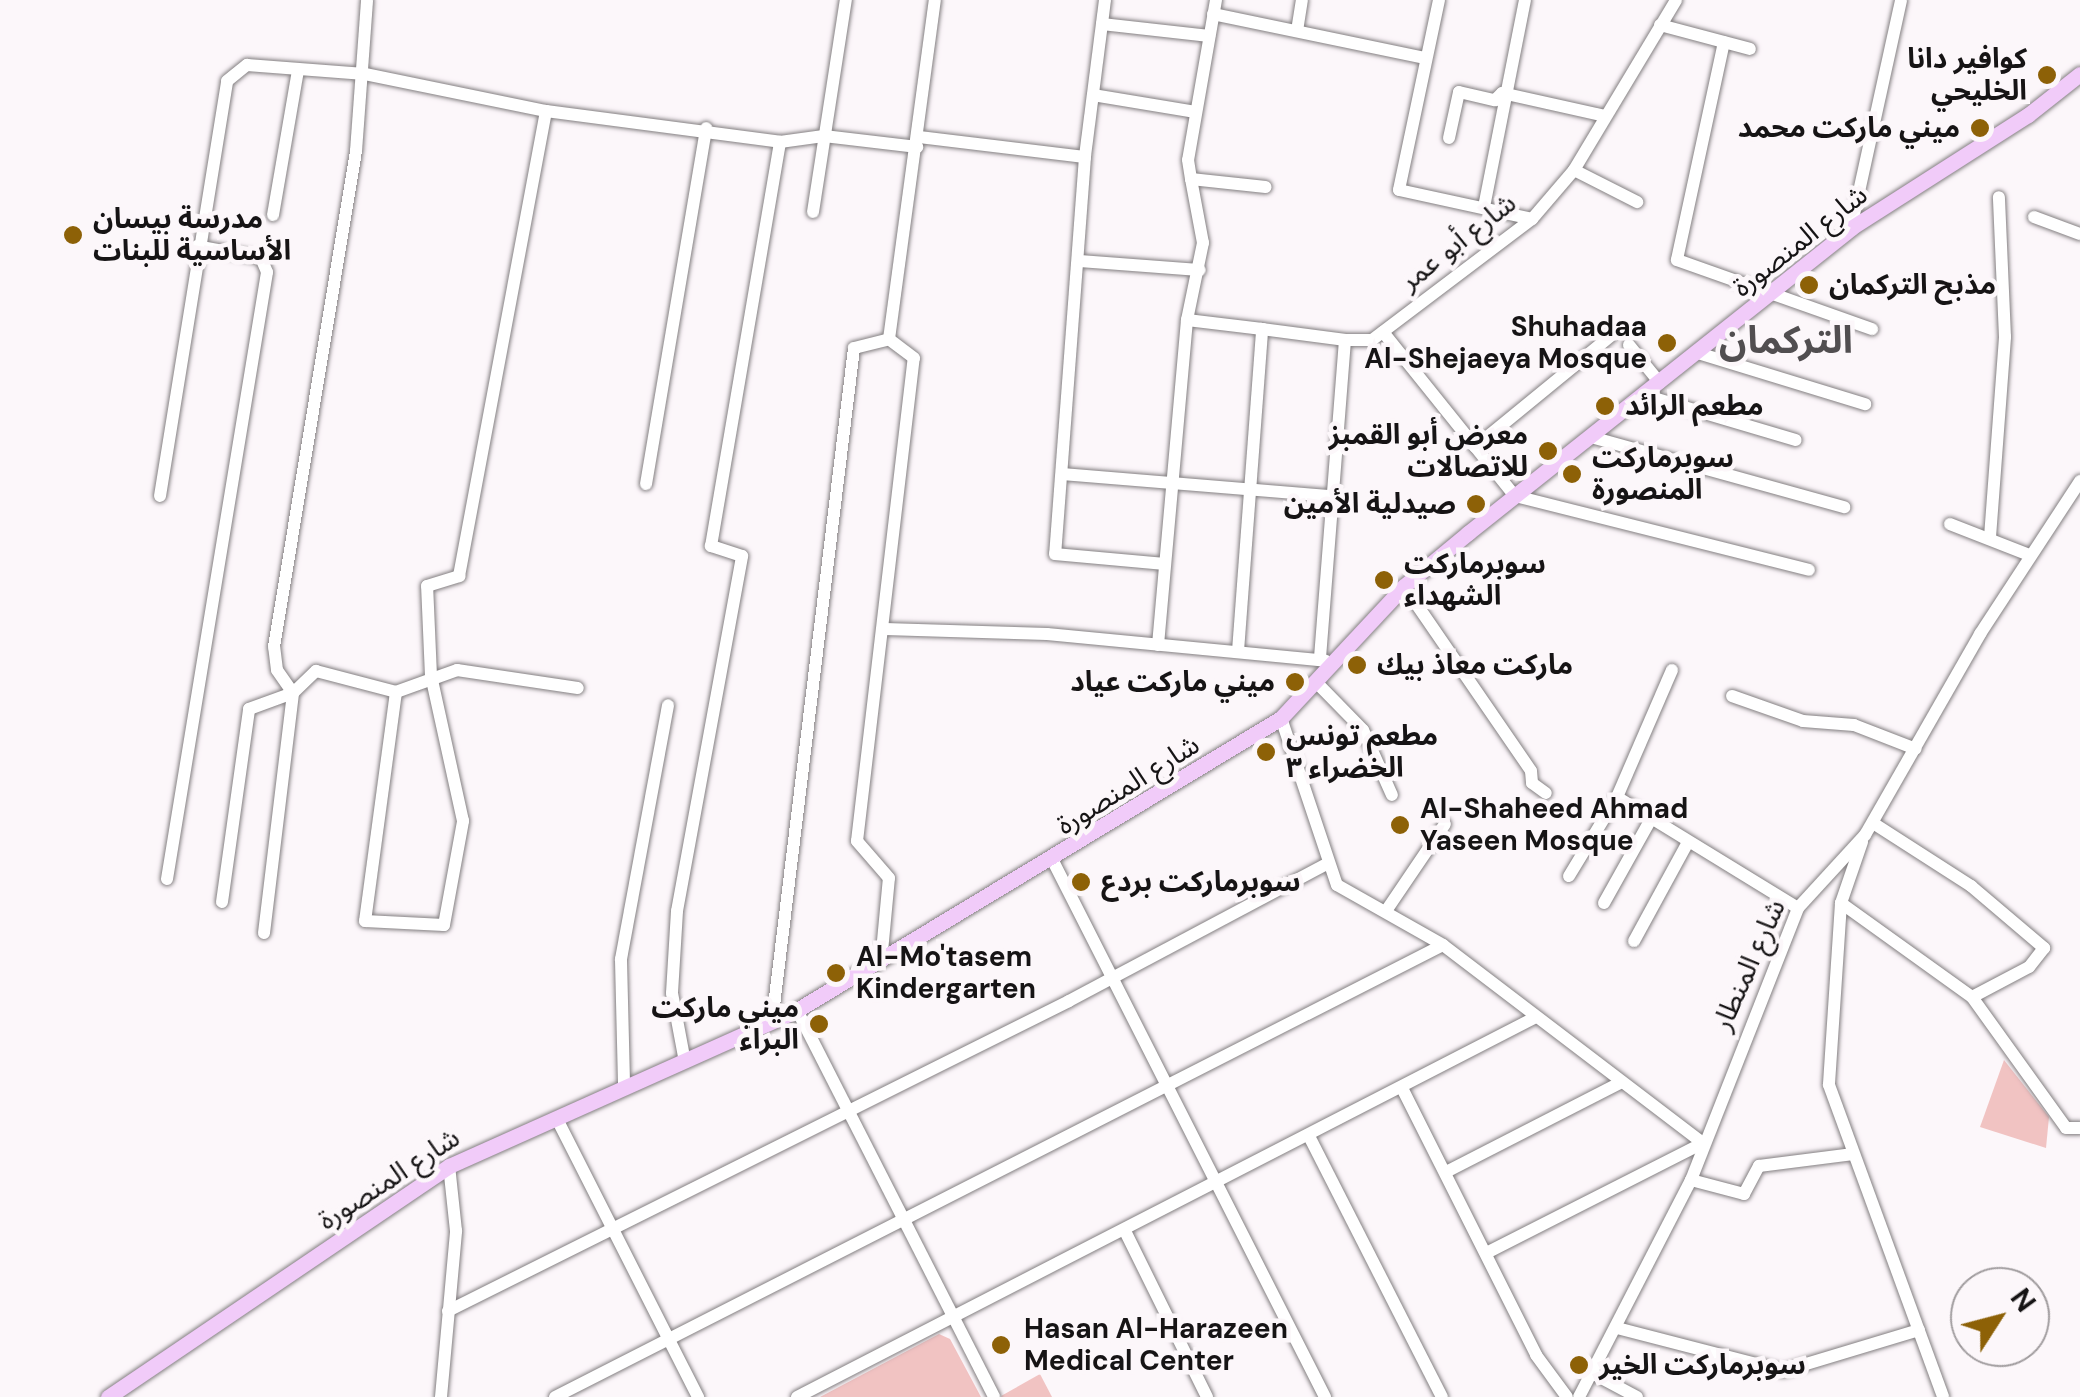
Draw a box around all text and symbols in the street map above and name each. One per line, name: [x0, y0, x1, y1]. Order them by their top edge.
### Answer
place label: كوافير دانا الخليحي: [1907, 42, 2027, 108]
marker: كوافير دانا الخليحي: [2036, 64, 2058, 86]
place label: ميني ماركت محمد: [1738, 111, 1960, 145]
marker: ميني ماركت محمد: [1969, 117, 1991, 139]
street label: شارع المنصورة: [1726, 178, 1874, 304]
street label: شارع أبو عمر: [1393, 186, 1523, 298]
place label: مدرسة بيسان الأساسية للبنات: [93, 202, 291, 268]
marker: مدرسة بيسان الأساسية للبنات: [62, 224, 84, 246]
place label: مذبح التركمان: [1829, 268, 1996, 302]
marker: مذبح التركمان: [1798, 274, 1820, 296]
place label: Shuhadaa Al-Shejaeya Mosque: [1364, 310, 1647, 376]
district label: التركمان: [1719, 318, 1853, 364]
marker: Shuhadaa Al-Shejaeya Mosque: [1656, 332, 1678, 354]
place label: مطعم الرائد: [1625, 389, 1764, 423]
marker: مطعم الرائد: [1594, 395, 1616, 417]
place label: معرض أبو القمبز للاتصالات: [1329, 418, 1528, 484]
marker: معرض أبو القمبز للاتصالات: [1537, 440, 1559, 462]
place label: سوبرماركت المنصورة: [1592, 441, 1734, 507]
marker: سوبرماركت المنصورة: [1561, 463, 1583, 485]
place label: صيدلية الأمين: [1284, 487, 1456, 521]
marker: صيدلية الأمين: [1465, 493, 1487, 515]
place label: سوبرماركت الشهداء: [1404, 547, 1546, 613]
marker: سوبرماركت الشهداء: [1373, 569, 1395, 591]
place label: ماركت معاذ بيك: [1377, 648, 1573, 682]
marker: ماركت معاذ بيك: [1346, 654, 1368, 676]
place label: ميني ماركت عياد: [1070, 665, 1275, 699]
marker: ميني ماركت عياد: [1284, 671, 1306, 693]
place label: مطعم تونس الخضراء ٣: [1286, 719, 1438, 785]
street label: شارع المنصورة: [1050, 728, 1206, 842]
marker: مطعم تونس الخضراء ٣: [1255, 741, 1277, 763]
place label: Al-Shaheed Ahmad Yaseen Mosque: [1420, 792, 1688, 858]
marker: Al-Shaheed Ahmad Yaseen Mosque: [1389, 814, 1411, 836]
place label: سوبرماركت بردع: [1101, 865, 1300, 899]
marker: سوبرماركت بردع: [1070, 871, 1092, 893]
street label: شارع المنطار: [1705, 894, 1793, 1036]
place label: Al-Mo'tasem Kindergarten: [856, 940, 1036, 1006]
marker: Al-Mo'tasem Kindergarten: [825, 962, 847, 984]
place label: ميني ماركت البراء: [651, 991, 799, 1057]
marker: ميني ماركت البراء: [808, 1013, 830, 1035]
street label: شارع المنصورة: [312, 1121, 466, 1237]
north arrow: [1950, 1267, 2050, 1367]
text: N: [2002, 1281, 2044, 1319]
place label: Hasan Al-Harazeen Medical Center: [1024, 1312, 1288, 1378]
marker: Hasan Al-Harazeen Medical Center: [988, 1332, 1014, 1358]
place label: سوبرماركت الخير: [1599, 1348, 1806, 1382]
marker: سوبرماركت الخير: [1568, 1354, 1590, 1376]

